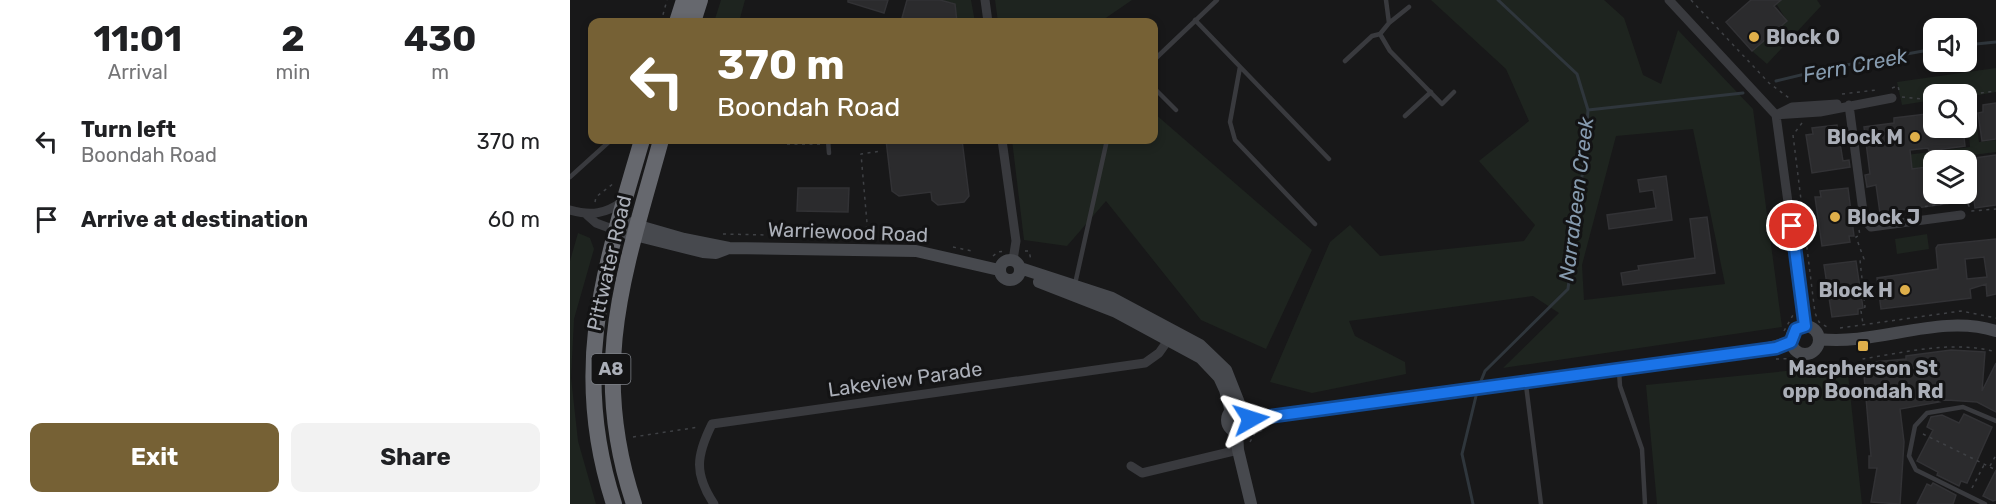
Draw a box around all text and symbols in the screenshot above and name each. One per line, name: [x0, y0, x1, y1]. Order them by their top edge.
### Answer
text: 11:01: [93, 17, 182, 60]
text: 2: [281, 17, 305, 60]
text: 430: [404, 17, 477, 60]
map controls: [1923, 18, 1977, 204]
button: sound: [1923, 18, 1977, 72]
place label: Block O: [1766, 25, 1840, 49]
marker: Block O: [1747, 30, 1761, 44]
text: 370 m: [717, 40, 845, 90]
icon: left: [618, 42, 696, 120]
water label: Fern Creek: [1801, 42, 1911, 87]
text: Arrival: [108, 60, 168, 84]
text: min: [276, 60, 310, 84]
text: m: [431, 60, 449, 84]
button: search: [1923, 84, 1977, 138]
text: Boondah Road: [717, 91, 900, 123]
water label: Narrabeen Creek: [1554, 114, 1599, 283]
text: Turn left: [81, 116, 176, 143]
icon: left: [30, 125, 63, 158]
place label: Block M: [1827, 125, 1903, 149]
text: 370 m: [477, 128, 540, 155]
marker: Block M: [1908, 130, 1922, 144]
text: Boondah Road: [81, 143, 217, 167]
button: layers: [1923, 150, 1977, 204]
street label: Pittwater Road: [582, 193, 636, 333]
pin: [1766, 200, 1817, 251]
icon: arrive: [30, 203, 63, 236]
place label: Block J: [1847, 205, 1920, 229]
text: Arrive at destination: [81, 206, 308, 233]
text: 60 m: [488, 206, 540, 233]
icon: arrive: [1775, 209, 1808, 242]
marker: Block J: [1828, 210, 1842, 224]
street label: Warriewood Road: [767, 217, 929, 247]
place label: Block H: [1818, 278, 1893, 302]
marker: Block H: [1898, 283, 1912, 297]
marker: Macpherson St opp Boondah Rd: [1856, 339, 1870, 353]
road number: A8: [592, 354, 630, 384]
street label: Lakeview Parade: [826, 356, 984, 402]
place label: Macpherson St opp Boondah Rd: [1782, 356, 1944, 403]
position arrow: [1219, 387, 1283, 451]
button: Exit: [30, 423, 279, 492]
button: Share: [291, 423, 540, 492]

